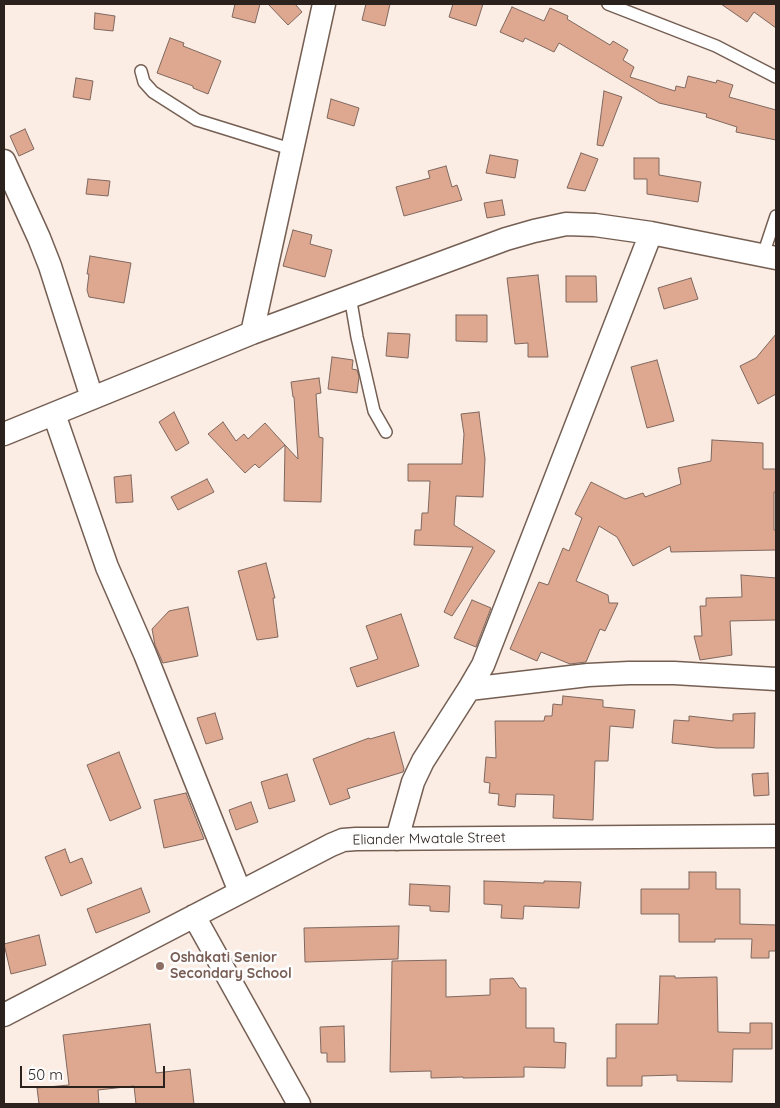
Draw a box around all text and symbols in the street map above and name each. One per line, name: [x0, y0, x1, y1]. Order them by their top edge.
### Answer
street label: Eliander Mwatale Street: [352, 829, 506, 849]
place label: Oshakati Senior Secondary School: [170, 950, 292, 982]
marker: Oshakati Senior Secondary School: [154, 960, 166, 972]
scale bar: [22, 1056, 168, 1088]
text: 50 m: [28, 1065, 63, 1084]

